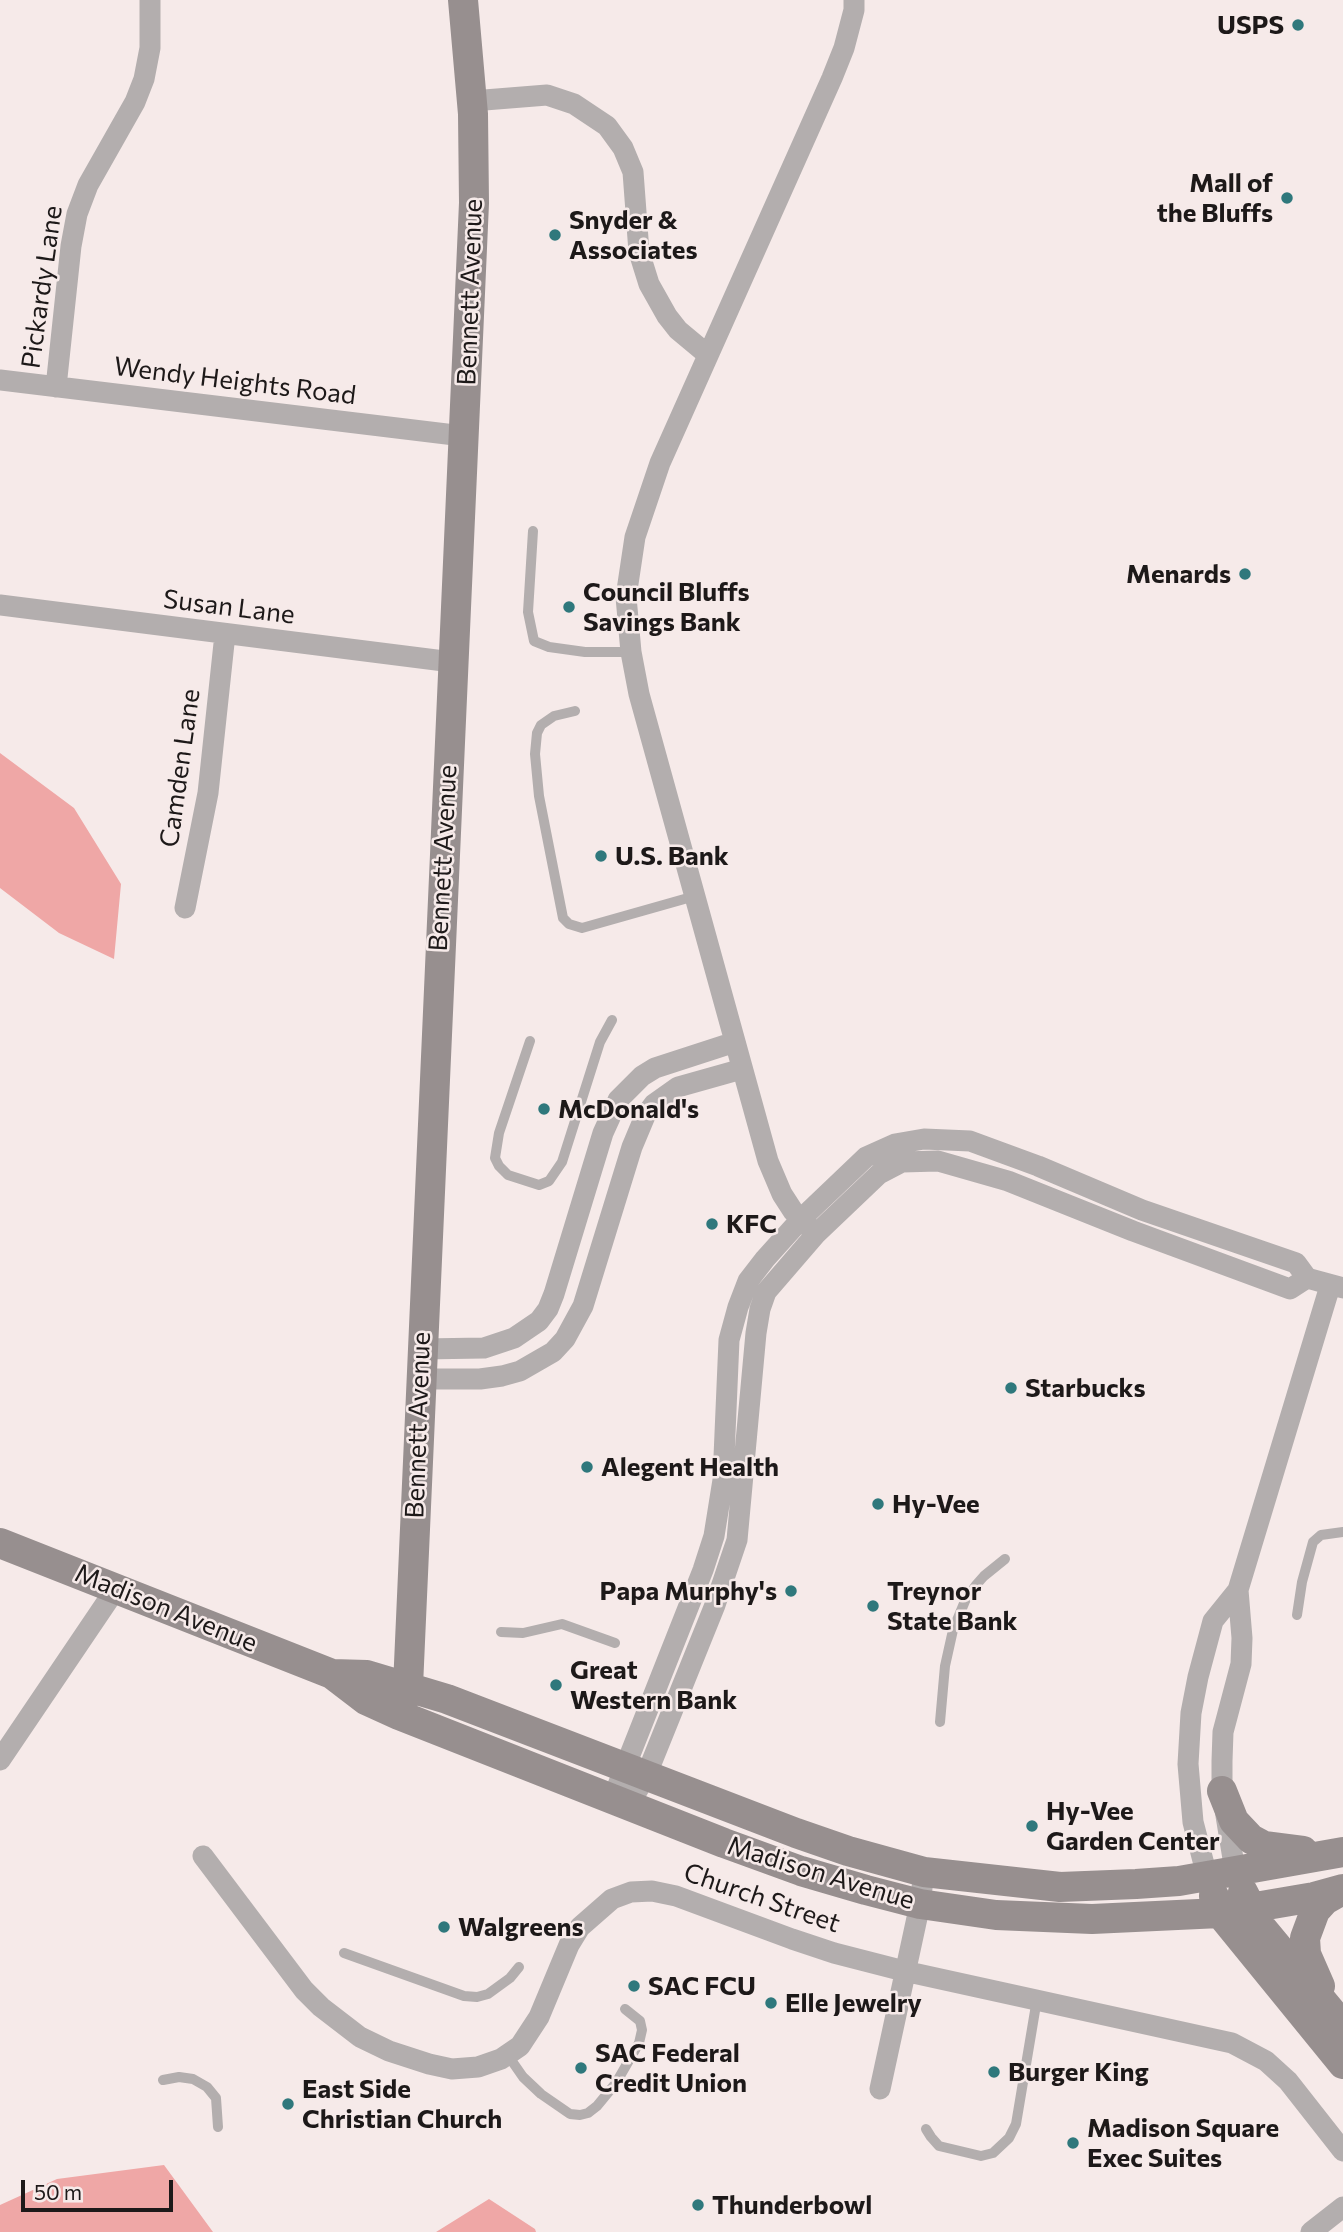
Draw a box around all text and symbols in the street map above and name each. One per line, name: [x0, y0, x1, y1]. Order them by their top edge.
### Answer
place label: USPS: [1217, 9, 1284, 41]
marker: USPS: [1290, 17, 1306, 33]
place label: Mall of the Bluffs: [1157, 167, 1273, 228]
marker: Mall of the Bluffs: [1279, 190, 1295, 206]
street label: Bennett Avenue: [451, 198, 489, 386]
street label: Pickardy Lane: [15, 204, 69, 370]
place label: Snyder & Associates: [569, 204, 698, 266]
marker: Snyder & Associates: [547, 227, 563, 243]
street label: Wendy Heights Road: [112, 351, 358, 411]
place label: Menards: [1126, 558, 1231, 590]
marker: Menards: [1237, 566, 1253, 582]
place label: Council Bluffs Savings Bank: [583, 576, 750, 638]
street label: Susan Lane: [162, 583, 296, 631]
marker: Council Bluffs Savings Bank: [561, 599, 577, 615]
street label: Camden Lane: [153, 687, 207, 849]
street label: Bennett Avenue: [423, 764, 463, 952]
place label: U.S. Bank: [615, 840, 729, 872]
marker: U.S. Bank: [593, 848, 609, 864]
place label: McDonald's: [558, 1093, 699, 1125]
marker: McDonald's: [536, 1101, 552, 1117]
place label: KFC: [726, 1208, 777, 1240]
marker: KFC: [704, 1216, 720, 1232]
street label: Bennett Avenue: [399, 1331, 437, 1519]
place label: Starbucks: [1025, 1372, 1146, 1404]
marker: Starbucks: [1003, 1380, 1019, 1396]
place label: Alegent Health: [601, 1451, 779, 1483]
marker: Alegent Health: [579, 1459, 595, 1475]
place label: Hy-Vee: [892, 1488, 980, 1520]
marker: Hy-Vee: [870, 1496, 886, 1512]
street label: Madison Avenue: [70, 1557, 262, 1659]
place label: Papa Murphy's: [600, 1575, 777, 1607]
place label: Treynor State Bank: [887, 1575, 1017, 1636]
marker: Papa Murphy's: [783, 1583, 799, 1599]
marker: Treynor State Bank: [865, 1598, 881, 1614]
place label: Great Western Bank: [570, 1654, 737, 1716]
marker: Great Western Bank: [548, 1677, 564, 1693]
place label: Hy-Vee Garden Center: [1046, 1795, 1220, 1856]
marker: Hy-Vee Garden Center: [1024, 1818, 1040, 1834]
street label: Madison Avenue: [724, 1830, 918, 1916]
street label: Church Street: [680, 1857, 844, 1939]
place label: Walgreens: [458, 1911, 584, 1943]
marker: Walgreens: [436, 1919, 452, 1935]
place label: SAC FCU: [648, 1970, 756, 2002]
marker: SAC FCU: [626, 1978, 642, 1994]
place label: Elle Jewelry: [785, 1987, 922, 2019]
marker: Elle Jewelry: [763, 1995, 779, 2011]
place label: SAC Federal Credit Union: [595, 2037, 747, 2098]
place label: Burger King: [1008, 2056, 1149, 2088]
marker: SAC Federal Credit Union: [573, 2060, 589, 2076]
marker: Burger King: [986, 2064, 1002, 2080]
place label: East Side Christian Church: [302, 2073, 502, 2134]
marker: East Side Christian Church: [280, 2096, 296, 2112]
place label: Madison Square Exec Suites: [1087, 2112, 1279, 2174]
marker: Madison Square Exec Suites: [1065, 2135, 1081, 2151]
scale bar: [24, 2166, 177, 2210]
text: 50 m: [34, 2179, 82, 2204]
place label: Thunderbowl: [712, 2189, 872, 2221]
marker: Thunderbowl: [690, 2197, 706, 2213]

